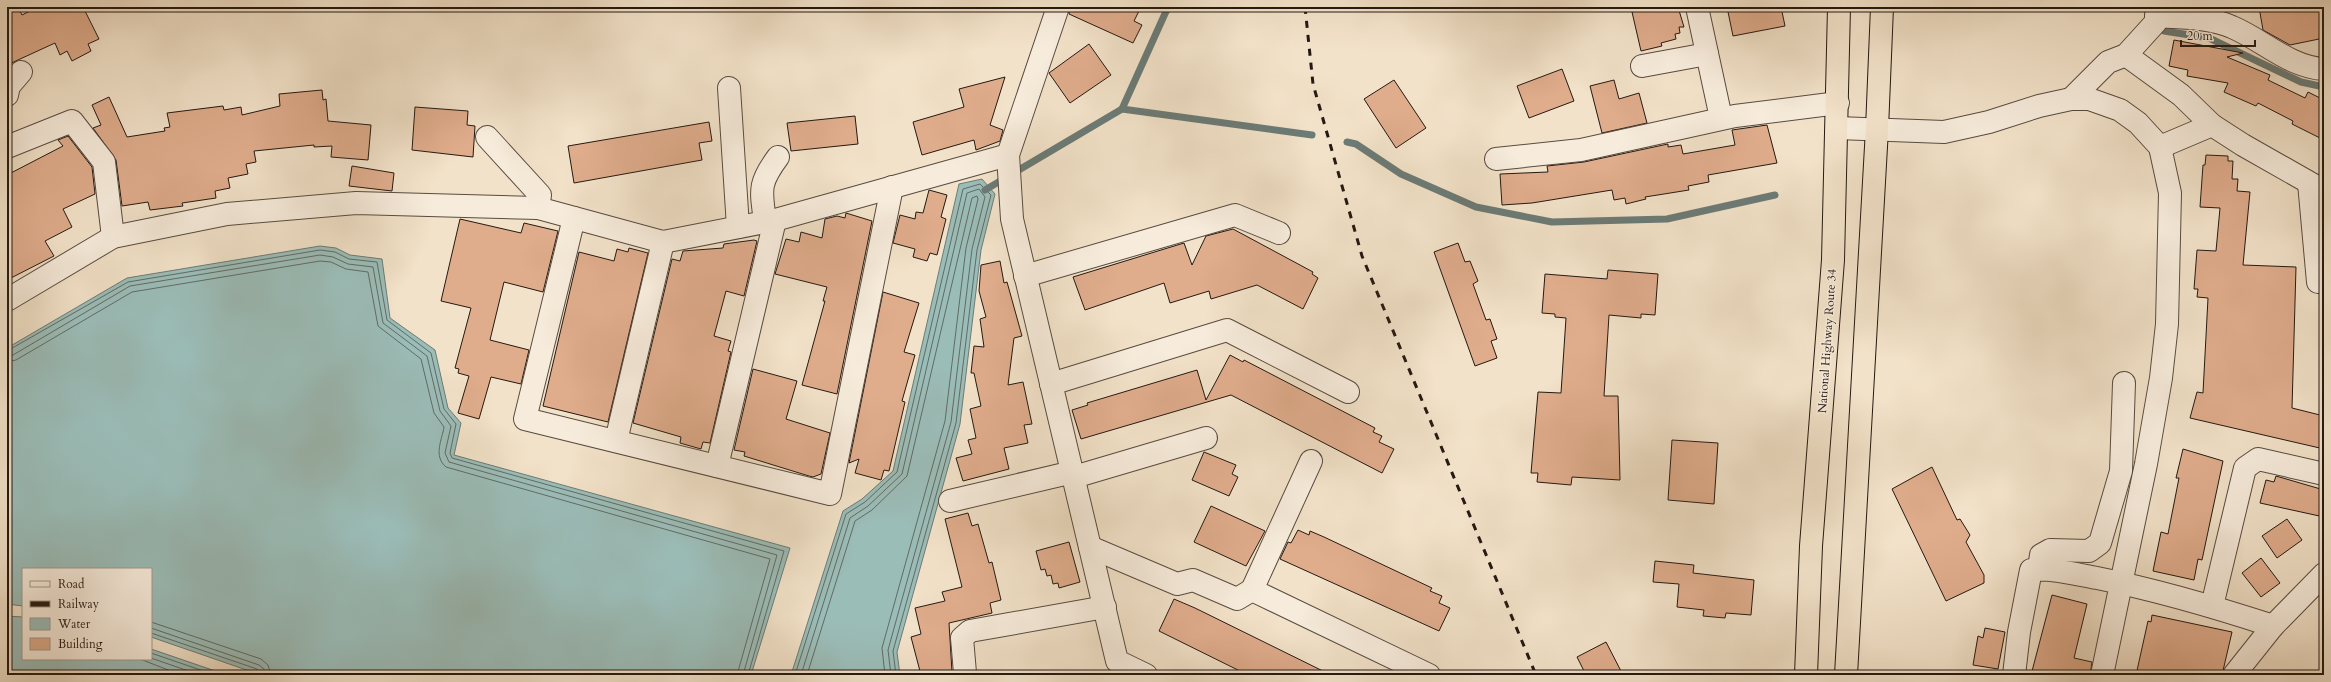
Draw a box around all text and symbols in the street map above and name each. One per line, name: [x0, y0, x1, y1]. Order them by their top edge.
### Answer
scale bar: [2181, 22, 2255, 48]
text: 20 m: [2187, 28, 2214, 44]
street label: National Highway Route 34: [1814, 268, 1840, 414]
legend: [22, 568, 152, 660]
text: Road: [58, 576, 85, 592]
text: Railway: [58, 596, 100, 612]
text: Water: [57, 616, 91, 632]
text: Building: [58, 636, 103, 652]

